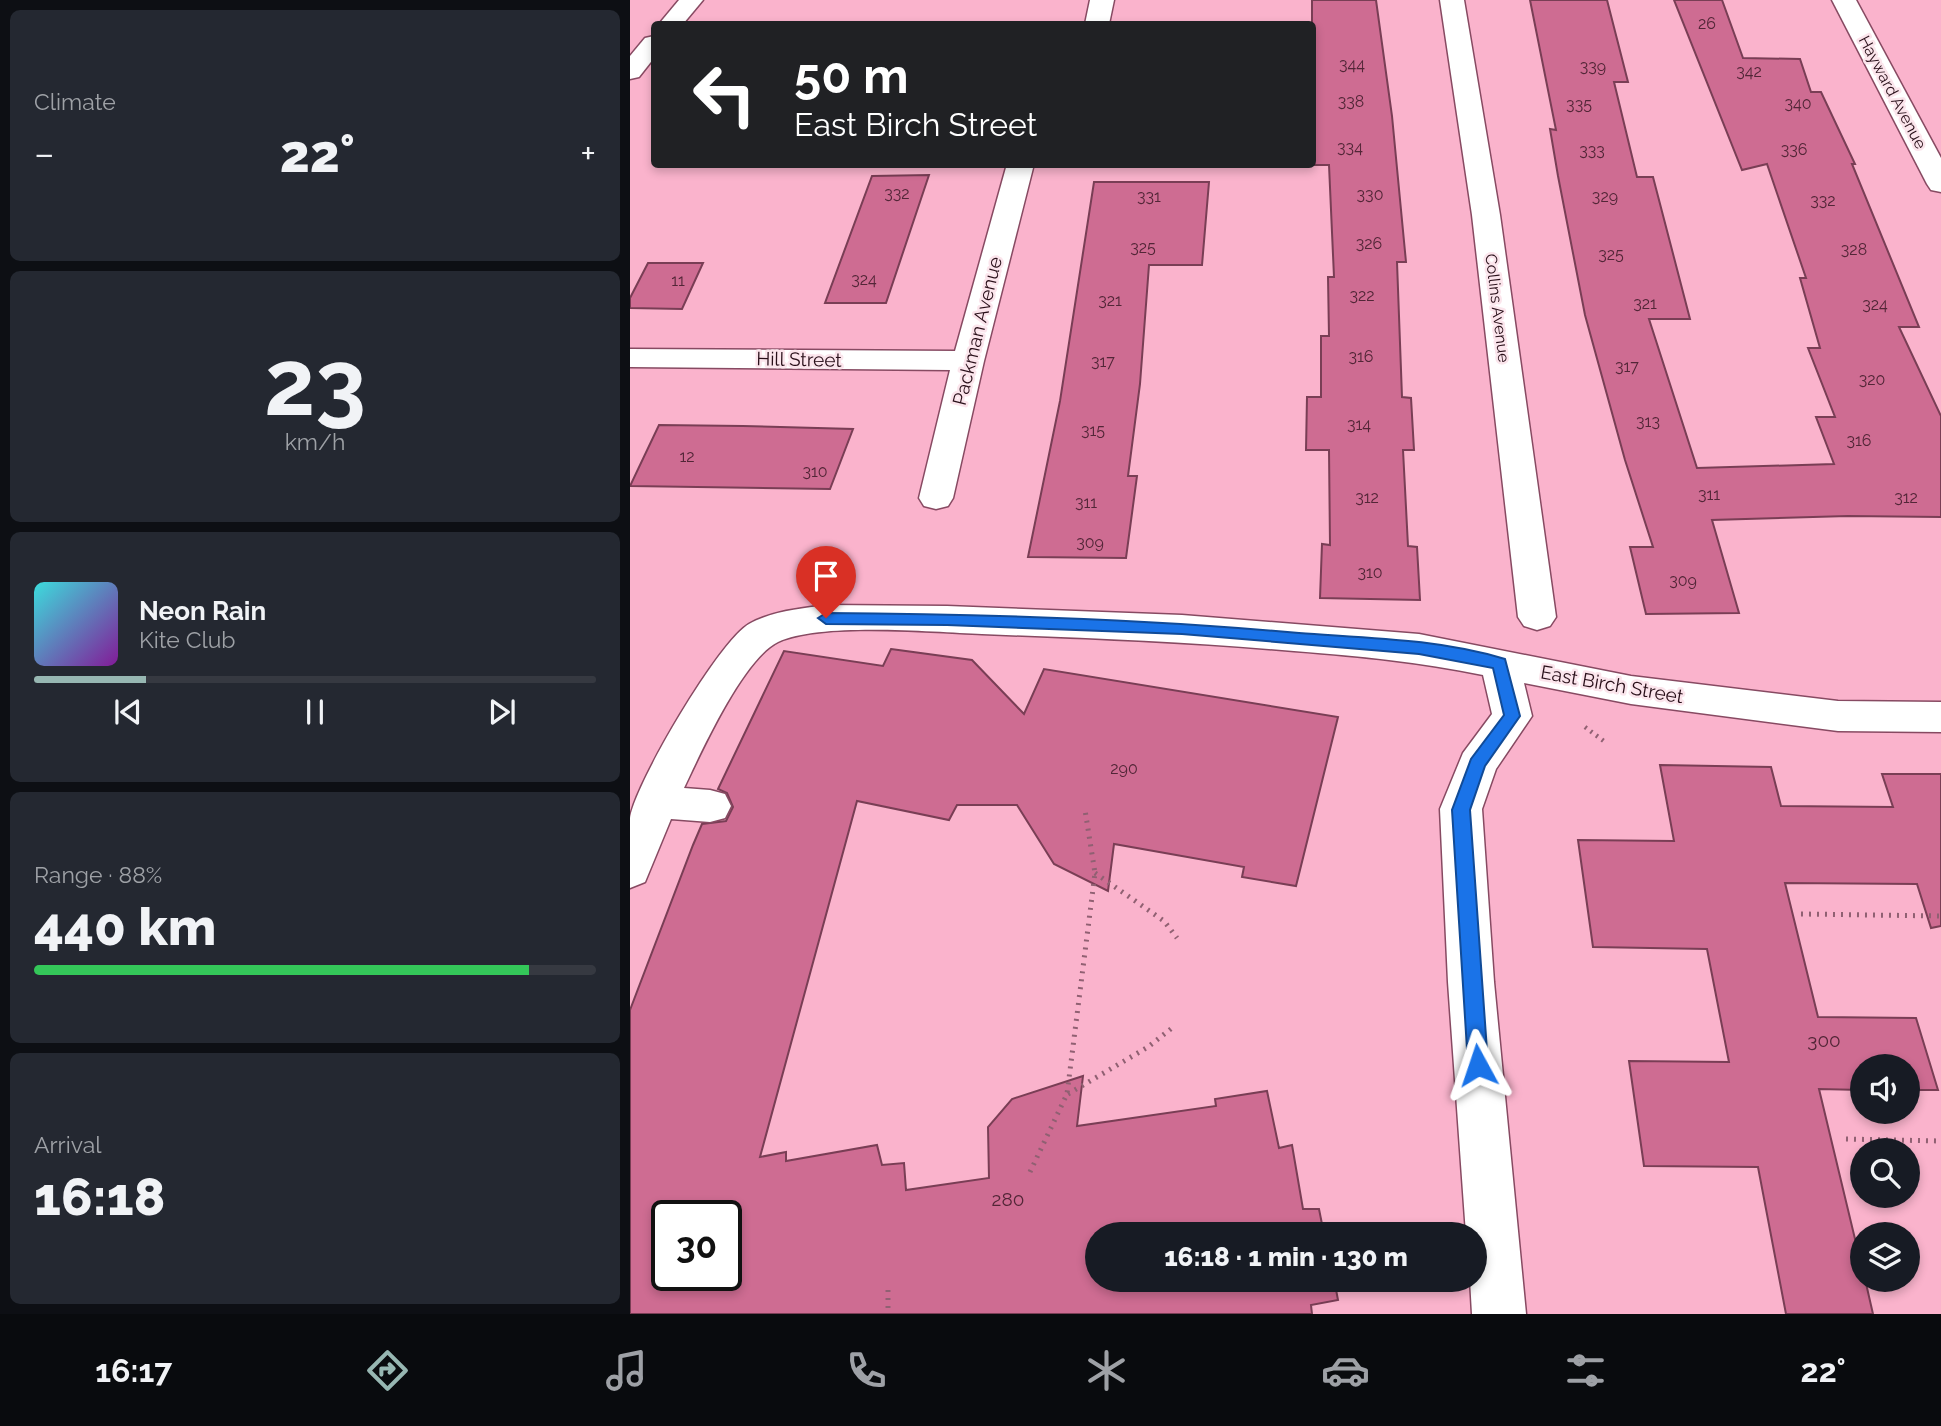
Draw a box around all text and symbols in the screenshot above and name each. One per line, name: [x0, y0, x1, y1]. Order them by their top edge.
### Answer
house number: 26: [1698, 14, 1716, 33]
street label: Hayward Avenue: [1855, 32, 1930, 152]
text: 50 m: [794, 47, 909, 104]
icon: left: [679, 49, 770, 140]
house number: 344: [1339, 55, 1365, 74]
house number: 339: [1580, 57, 1606, 76]
house number: 342: [1736, 62, 1762, 81]
text: Climate: [34, 88, 116, 115]
house number: 338: [1338, 92, 1364, 111]
house number: 340: [1784, 94, 1812, 113]
house number: 335: [1566, 95, 1592, 114]
text: East Birch Street: [794, 106, 1037, 143]
text: 22°: [280, 123, 355, 184]
text: −: [34, 131, 54, 176]
text: +: [580, 131, 596, 176]
house number: 334: [1337, 138, 1363, 157]
house number: 336: [1781, 140, 1807, 159]
house number: 333: [1579, 141, 1605, 160]
house number: 332: [884, 184, 910, 203]
house number: 330: [1357, 185, 1383, 204]
house number: 331: [1137, 187, 1161, 206]
house number: 329: [1592, 187, 1618, 206]
house number: 332: [1810, 191, 1836, 210]
house number: 326: [1356, 234, 1382, 253]
house number: 325: [1130, 238, 1156, 257]
house number: 328: [1841, 240, 1867, 259]
house number: 325: [1598, 245, 1624, 264]
street label: Collins Avenue: [1481, 253, 1514, 364]
street label: Packman Avenue: [948, 254, 1006, 408]
house number: 324: [851, 270, 877, 289]
house number: 11: [671, 271, 685, 290]
house number: 322: [1349, 286, 1375, 305]
house number: 321: [1098, 291, 1122, 310]
house number: 321: [1633, 294, 1657, 313]
house number: 324: [1862, 295, 1888, 314]
text: 23: [264, 329, 366, 436]
street label: Hill Street: [756, 347, 843, 371]
house number: 316: [1348, 347, 1374, 366]
house number: 317: [1091, 352, 1115, 371]
house number: 317: [1615, 357, 1639, 376]
house number: 320: [1859, 370, 1885, 389]
house number: 313: [1636, 412, 1660, 431]
house number: 314: [1347, 415, 1371, 434]
house number: 315: [1081, 421, 1105, 440]
text: km/h: [285, 428, 345, 455]
house number: 316: [1846, 431, 1872, 450]
house number: 12: [679, 447, 695, 466]
house number: 310: [802, 462, 828, 481]
house number: 311: [1698, 485, 1720, 504]
house number: 312: [1355, 488, 1379, 507]
house number: 312: [1894, 488, 1918, 507]
house number: 311: [1075, 493, 1097, 512]
house number: 309: [1076, 533, 1104, 552]
pin: [796, 546, 856, 618]
icon: arrive: [807, 557, 845, 595]
house number: 310: [1357, 563, 1383, 582]
house number: 309: [1669, 571, 1697, 590]
text: Neon Rain: [139, 596, 266, 626]
text: Kite Club: [139, 626, 236, 653]
street label: East Birch Street: [1539, 661, 1686, 707]
icon: previous: [109, 693, 147, 731]
icon: pause: [296, 693, 334, 731]
icon: next: [483, 693, 521, 731]
house number: 290: [1110, 759, 1138, 778]
text: Range · 88%: [34, 861, 162, 888]
text: 440 km: [34, 896, 216, 957]
position arrow: [1441, 1028, 1515, 1102]
house number: 300: [1807, 1029, 1841, 1051]
map controls: [1850, 1054, 1920, 1292]
button: sound: [1850, 1054, 1920, 1124]
text: Arrival: [34, 1131, 101, 1158]
button: search: [1850, 1138, 1920, 1208]
text: 16:18: [34, 1166, 165, 1227]
house number: 280: [992, 1188, 1024, 1210]
speed limit sign: 30: [651, 1200, 742, 1291]
button: layers: [1850, 1222, 1920, 1292]
text: 16:18 · 1 min · 130 m: [1164, 1242, 1408, 1272]
icon: directions: [363, 1346, 412, 1395]
icon: music: [602, 1346, 651, 1395]
icon: phone: [842, 1346, 891, 1395]
icon: climate: [1082, 1346, 1131, 1395]
icon: car: [1321, 1346, 1370, 1395]
icon: filters: [1561, 1346, 1610, 1395]
text: 16:17: [95, 1352, 172, 1389]
text: 22°: [1801, 1352, 1846, 1389]

